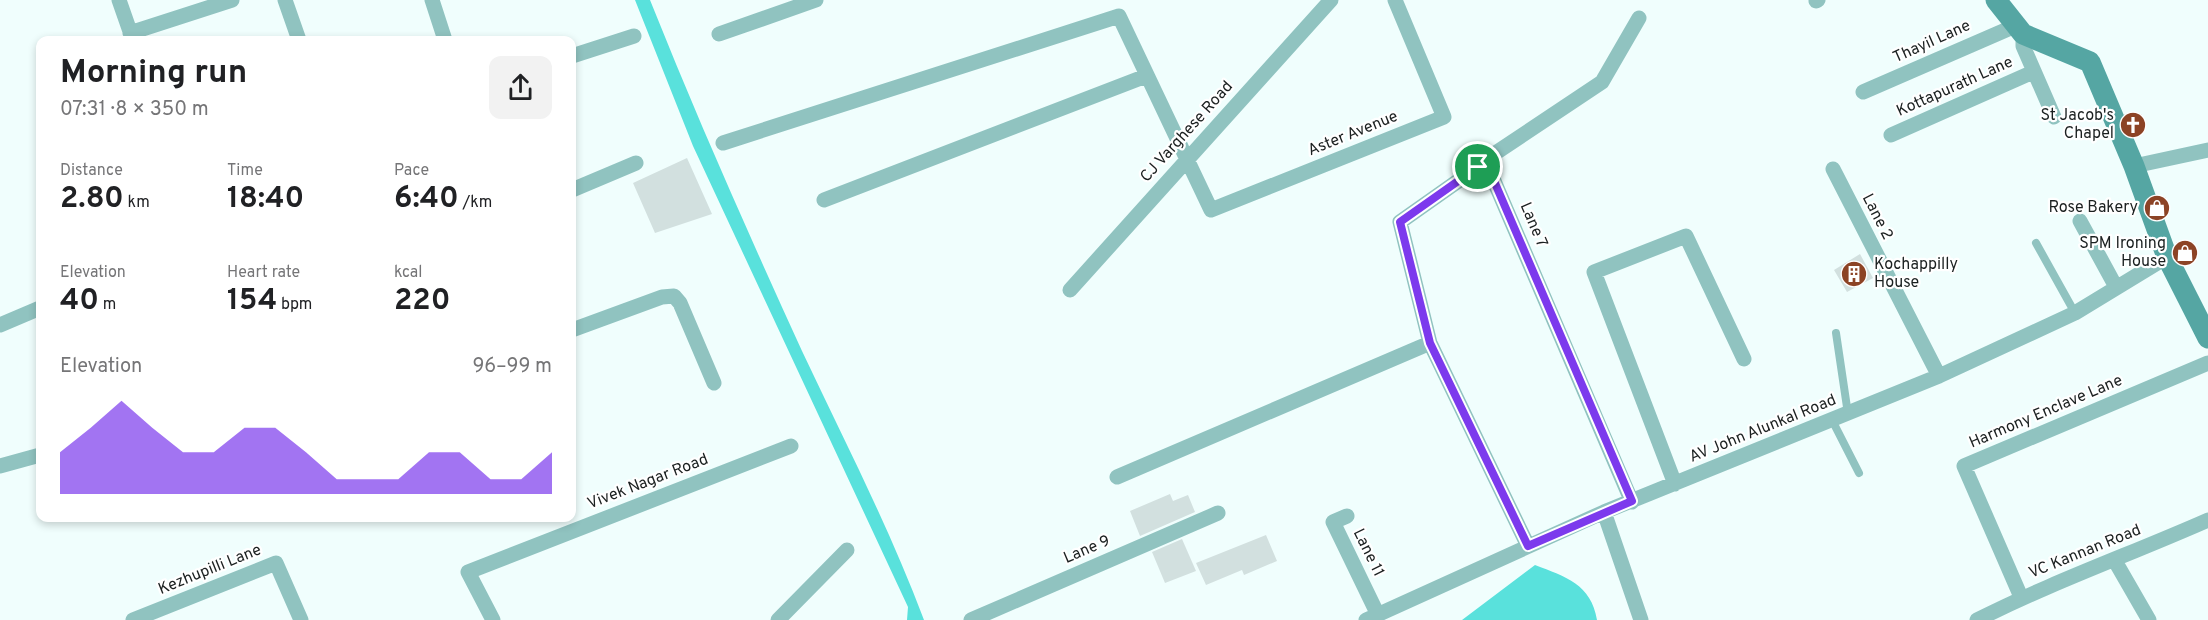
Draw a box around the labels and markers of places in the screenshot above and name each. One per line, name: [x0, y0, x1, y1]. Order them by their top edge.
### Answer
place label: St Jacob's Chapel: [2040, 106, 2114, 144]
church icon: St Jacob's Chapel: [2118, 110, 2148, 140]
pin: [1452, 141, 1503, 192]
shop icon: Rose Bakery: [2142, 193, 2172, 223]
place label: Rose Bakery: [2049, 198, 2138, 218]
place label: SPM Ironing House: [2079, 234, 2166, 272]
shop icon: SPM Ironing House: [2170, 238, 2200, 268]
place label: Kochappilly House: [1874, 255, 1958, 293]
building icon: Kochappilly House: [1839, 259, 1869, 289]

